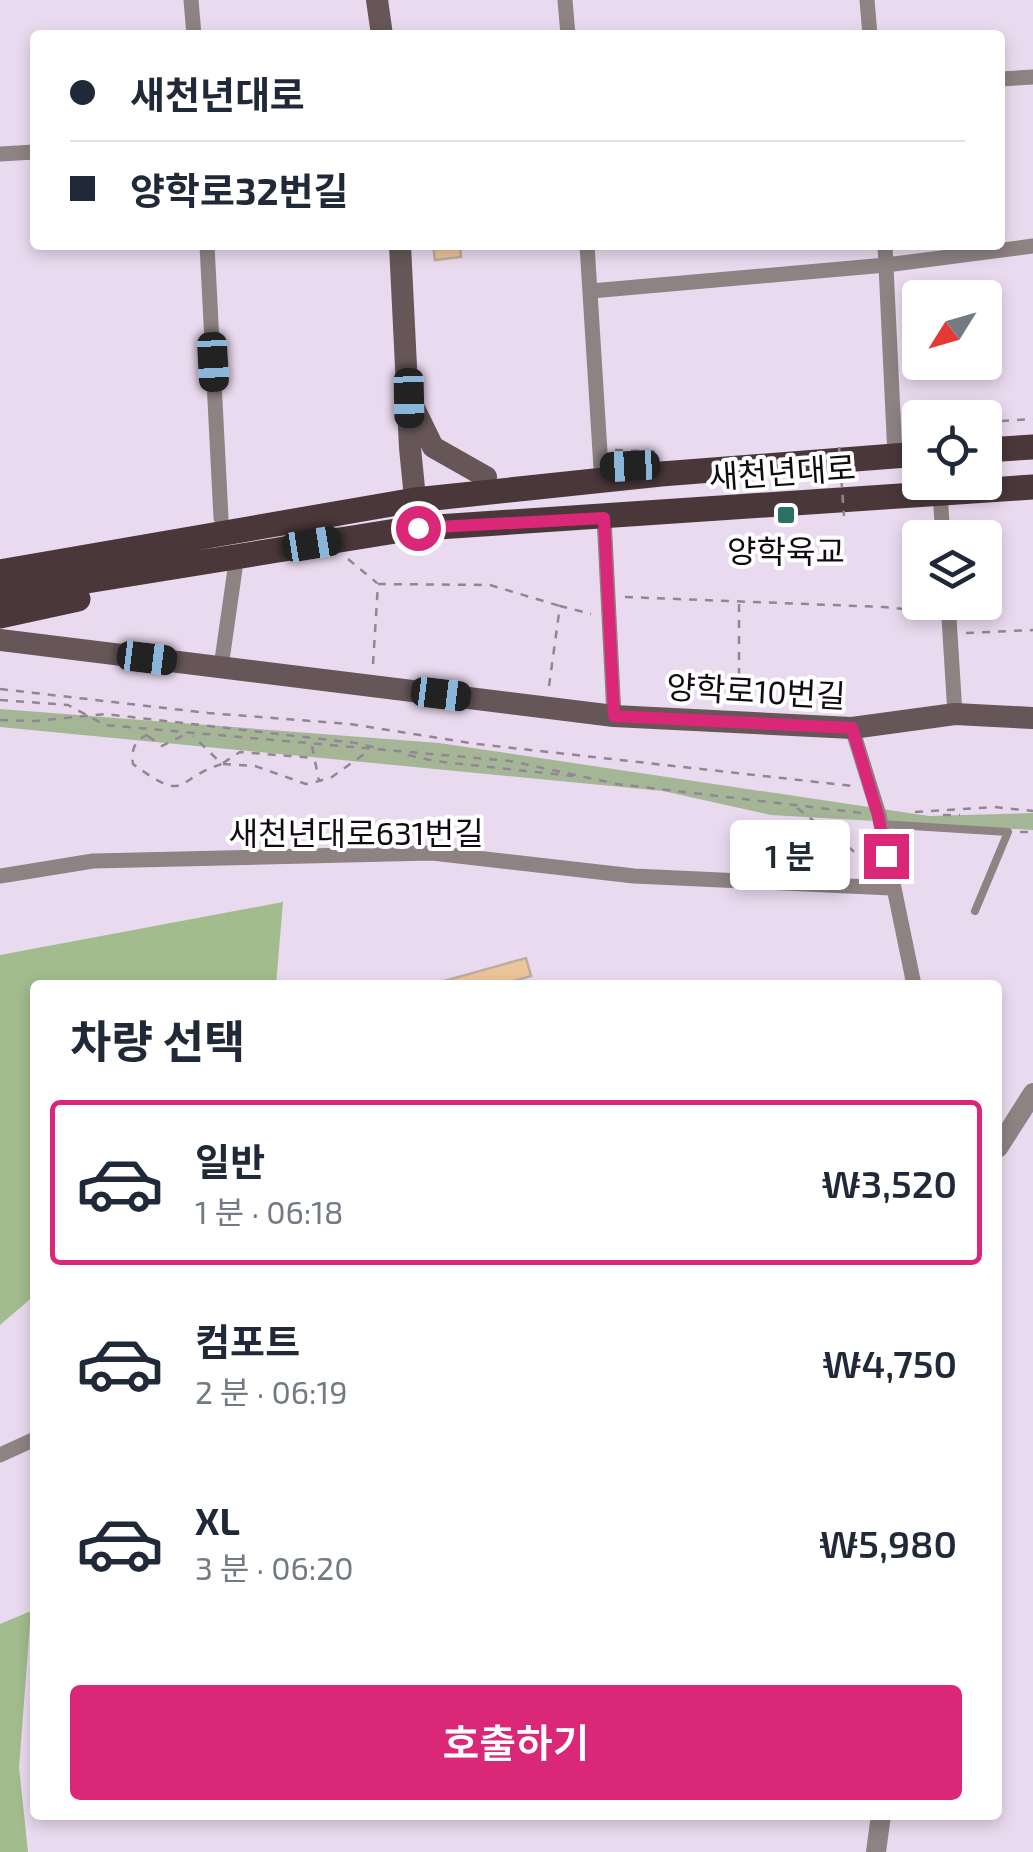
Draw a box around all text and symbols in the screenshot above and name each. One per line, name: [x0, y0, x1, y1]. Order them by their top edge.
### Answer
text: 새천년대로: [130, 71, 305, 117]
text: 양학로32번길: [130, 167, 348, 213]
north arrow: [902, 280, 1002, 380]
map controls: [902, 280, 1002, 620]
car: [196, 331, 230, 393]
car: [393, 368, 425, 428]
button: locate: [902, 400, 1002, 500]
street label: 새천년대로: [707, 447, 857, 495]
car: [599, 449, 661, 483]
marker: 양학육교: [775, 504, 797, 526]
route start: [396, 506, 441, 551]
button: layers: [902, 520, 1002, 620]
car: [280, 524, 344, 564]
place label: 양학육교: [727, 531, 845, 569]
car: [115, 639, 179, 677]
street label: 양학로10번길: [666, 666, 846, 714]
car: [409, 675, 473, 713]
street label: 새천년대로631번길: [229, 813, 483, 851]
callout: 1 분: [731, 821, 851, 891]
route end: [864, 834, 909, 879]
text: 1 분: [765, 836, 815, 874]
text: 차량 선택: [70, 1013, 245, 1067]
icon: car: [75, 1138, 165, 1228]
text: 일반: [195, 1138, 265, 1184]
text: ₩3,520: [821, 1160, 957, 1206]
text: 1 분 · 06:18: [195, 1192, 343, 1230]
icon: car: [75, 1318, 165, 1408]
text: 컴포트: [195, 1318, 300, 1364]
text: ₩4,750: [822, 1340, 957, 1386]
text: 2 분 · 06:19: [195, 1372, 348, 1410]
text: XL: [195, 1497, 240, 1543]
icon: car: [75, 1498, 165, 1588]
text: ₩5,980: [819, 1520, 957, 1566]
text: 3 분 · 06:20: [195, 1548, 354, 1586]
button: 호출하기: [70, 1685, 962, 1800]

